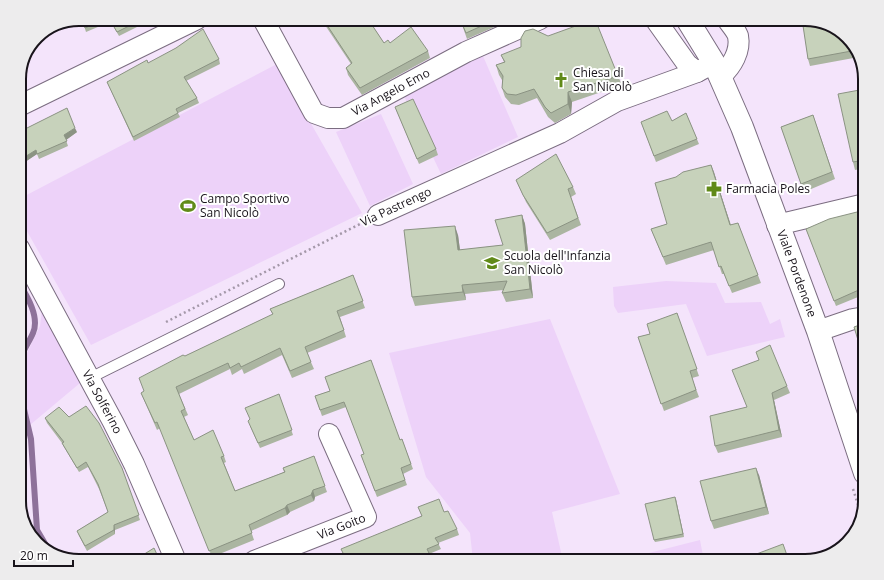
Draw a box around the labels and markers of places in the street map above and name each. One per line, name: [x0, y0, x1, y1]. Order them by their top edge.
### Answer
place label: Chiesa di San Nicolò: [573, 64, 632, 95]
church icon: Chiesa di San Nicolò: [552, 71, 570, 89]
pharmacy icon: Farmacia Poles: [705, 180, 723, 198]
place label: Farmacia Poles: [726, 180, 810, 197]
place label: Campo Sportivo San Nicolò: [200, 190, 290, 221]
sports icon: Campo Sportivo San Nicolò: [179, 197, 197, 215]
place label: Scuola dell'Infanzia San Nicolò: [504, 247, 611, 278]
school or university icon: Scuola dell'Infanzia San Nicolò: [483, 254, 501, 272]

